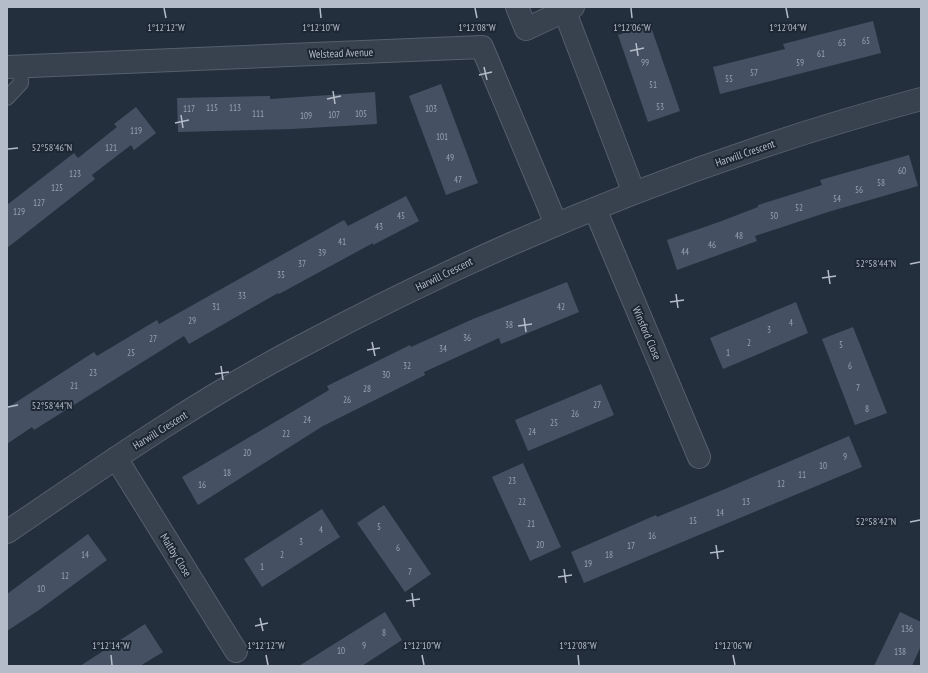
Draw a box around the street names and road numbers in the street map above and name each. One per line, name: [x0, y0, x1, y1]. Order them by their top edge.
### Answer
street label: Welstead Avenue: [309, 45, 374, 61]
street label: Harwill Crescent: [713, 136, 777, 170]
street label: Harwill Crescent: [413, 254, 475, 294]
street label: Winsford Close: [630, 304, 665, 362]
street label: Harwill Crescent: [130, 408, 190, 452]
street label: Maltby Close: [157, 531, 195, 580]

